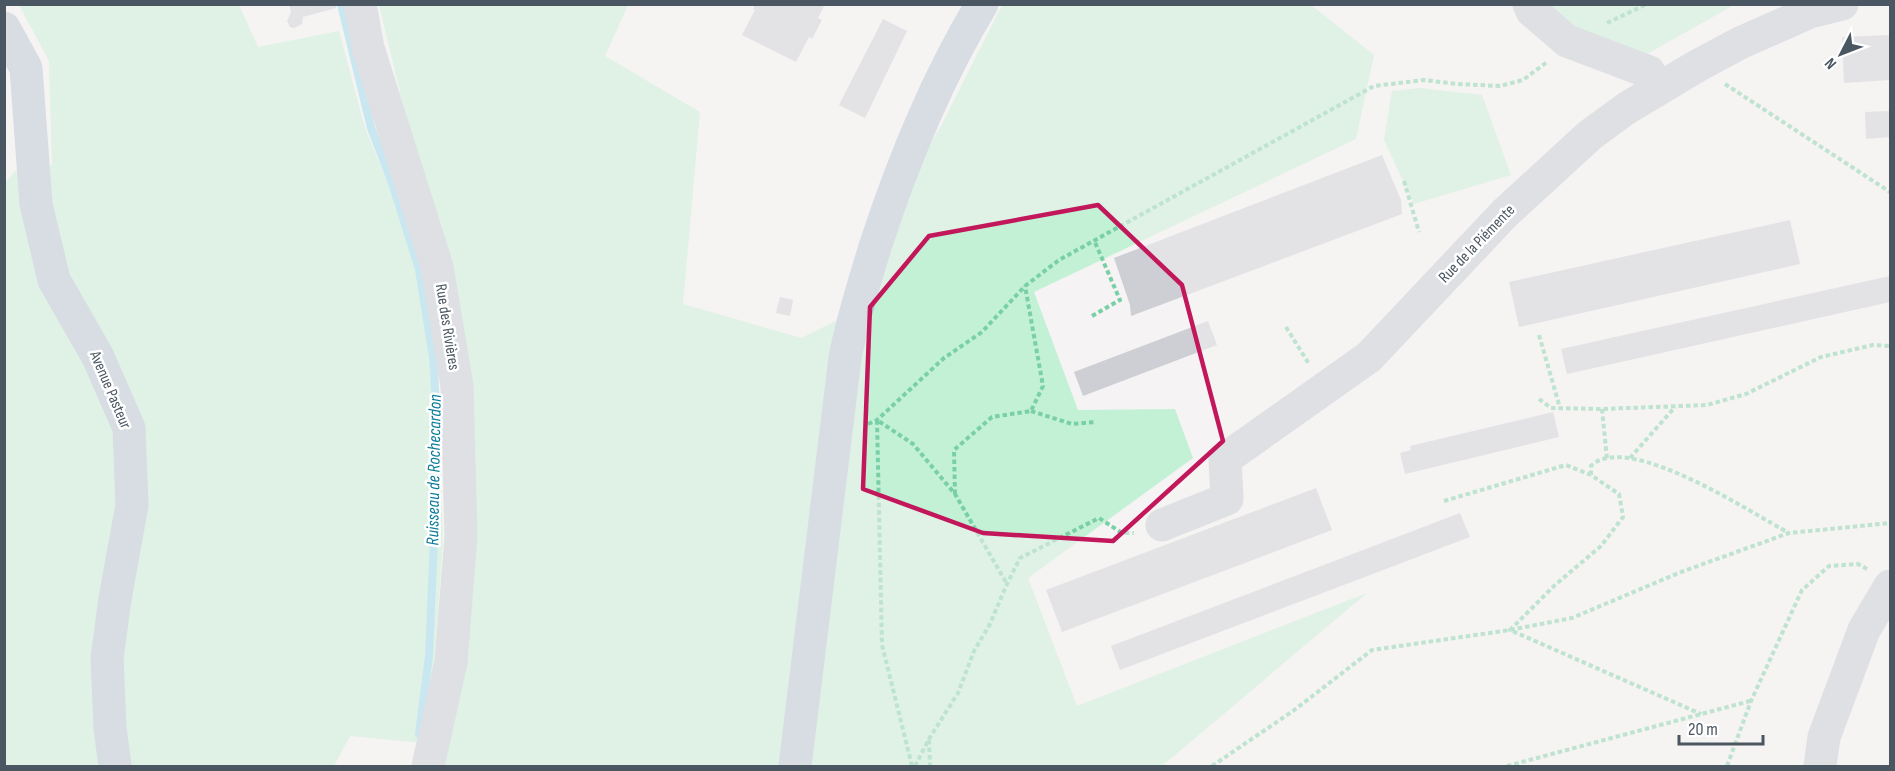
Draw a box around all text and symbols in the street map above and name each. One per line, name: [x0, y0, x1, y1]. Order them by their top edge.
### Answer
north arrow: [1811, 24, 1871, 84]
text: N: [1821, 54, 1841, 73]
street label: Rue de la Piémente: [1435, 201, 1519, 287]
street label: Rue des Rivières: [431, 283, 463, 372]
street label: Avenue Pasteur: [85, 347, 135, 432]
water label: Ruisseau de Rochecardon: [422, 394, 446, 546]
scale bar: [1679, 708, 1763, 746]
text: 20 m: [1688, 719, 1718, 740]

